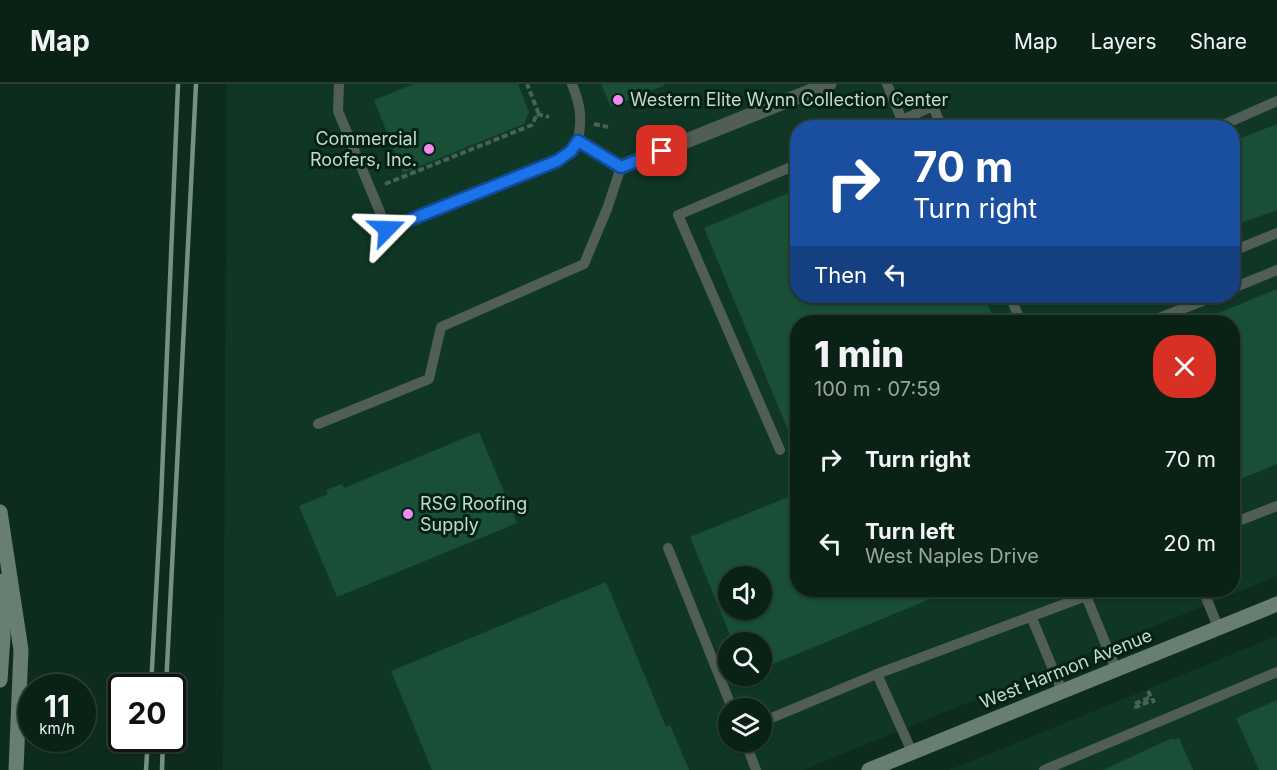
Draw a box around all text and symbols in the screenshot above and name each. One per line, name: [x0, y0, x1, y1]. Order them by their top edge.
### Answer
text: Map: [30, 24, 90, 58]
text: Map: [1014, 29, 1058, 54]
text: Layers: [1091, 29, 1157, 54]
text: Share: [1190, 29, 1247, 54]
place label: Western Elite Wynn Collection Center: [630, 89, 948, 110]
marker: Western Elite Wynn Collection Center: [611, 93, 625, 107]
pin: [636, 125, 687, 176]
place label: Commercial Roofers, Inc.: [310, 128, 417, 170]
icon: arrive: [645, 134, 678, 167]
text: 70 m: [913, 141, 1013, 192]
marker: Commercial Roofers, Inc.: [422, 142, 436, 156]
icon: right: [814, 144, 892, 222]
text: Turn right: [913, 192, 1037, 225]
position arrow: [355, 197, 419, 261]
icon: left: [879, 258, 912, 291]
text: Then: [814, 262, 867, 288]
text: 1 min: [814, 332, 904, 376]
button: close: [1153, 335, 1216, 398]
text: 100 m · 07:59: [814, 377, 941, 401]
icon: right: [814, 443, 847, 476]
text: Turn right: [865, 446, 971, 472]
text: 70 m: [1165, 446, 1216, 472]
place label: RSG Roofing Supply: [420, 493, 527, 535]
marker: RSG Roofing Supply: [401, 507, 415, 521]
text: Turn left: [865, 518, 955, 544]
icon: left: [814, 527, 847, 560]
text: 20 m: [1163, 530, 1216, 556]
text: West Naples Drive: [865, 544, 1039, 568]
map controls: [718, 566, 772, 752]
button: sound: [718, 566, 772, 620]
street label: West Harmon Avenue: [977, 624, 1155, 713]
button: search: [718, 632, 772, 686]
speed limit sign: 20: [108, 674, 186, 752]
text: 11: [44, 688, 70, 724]
button: layers: [718, 698, 772, 752]
text: km/h: [39, 719, 75, 738]

